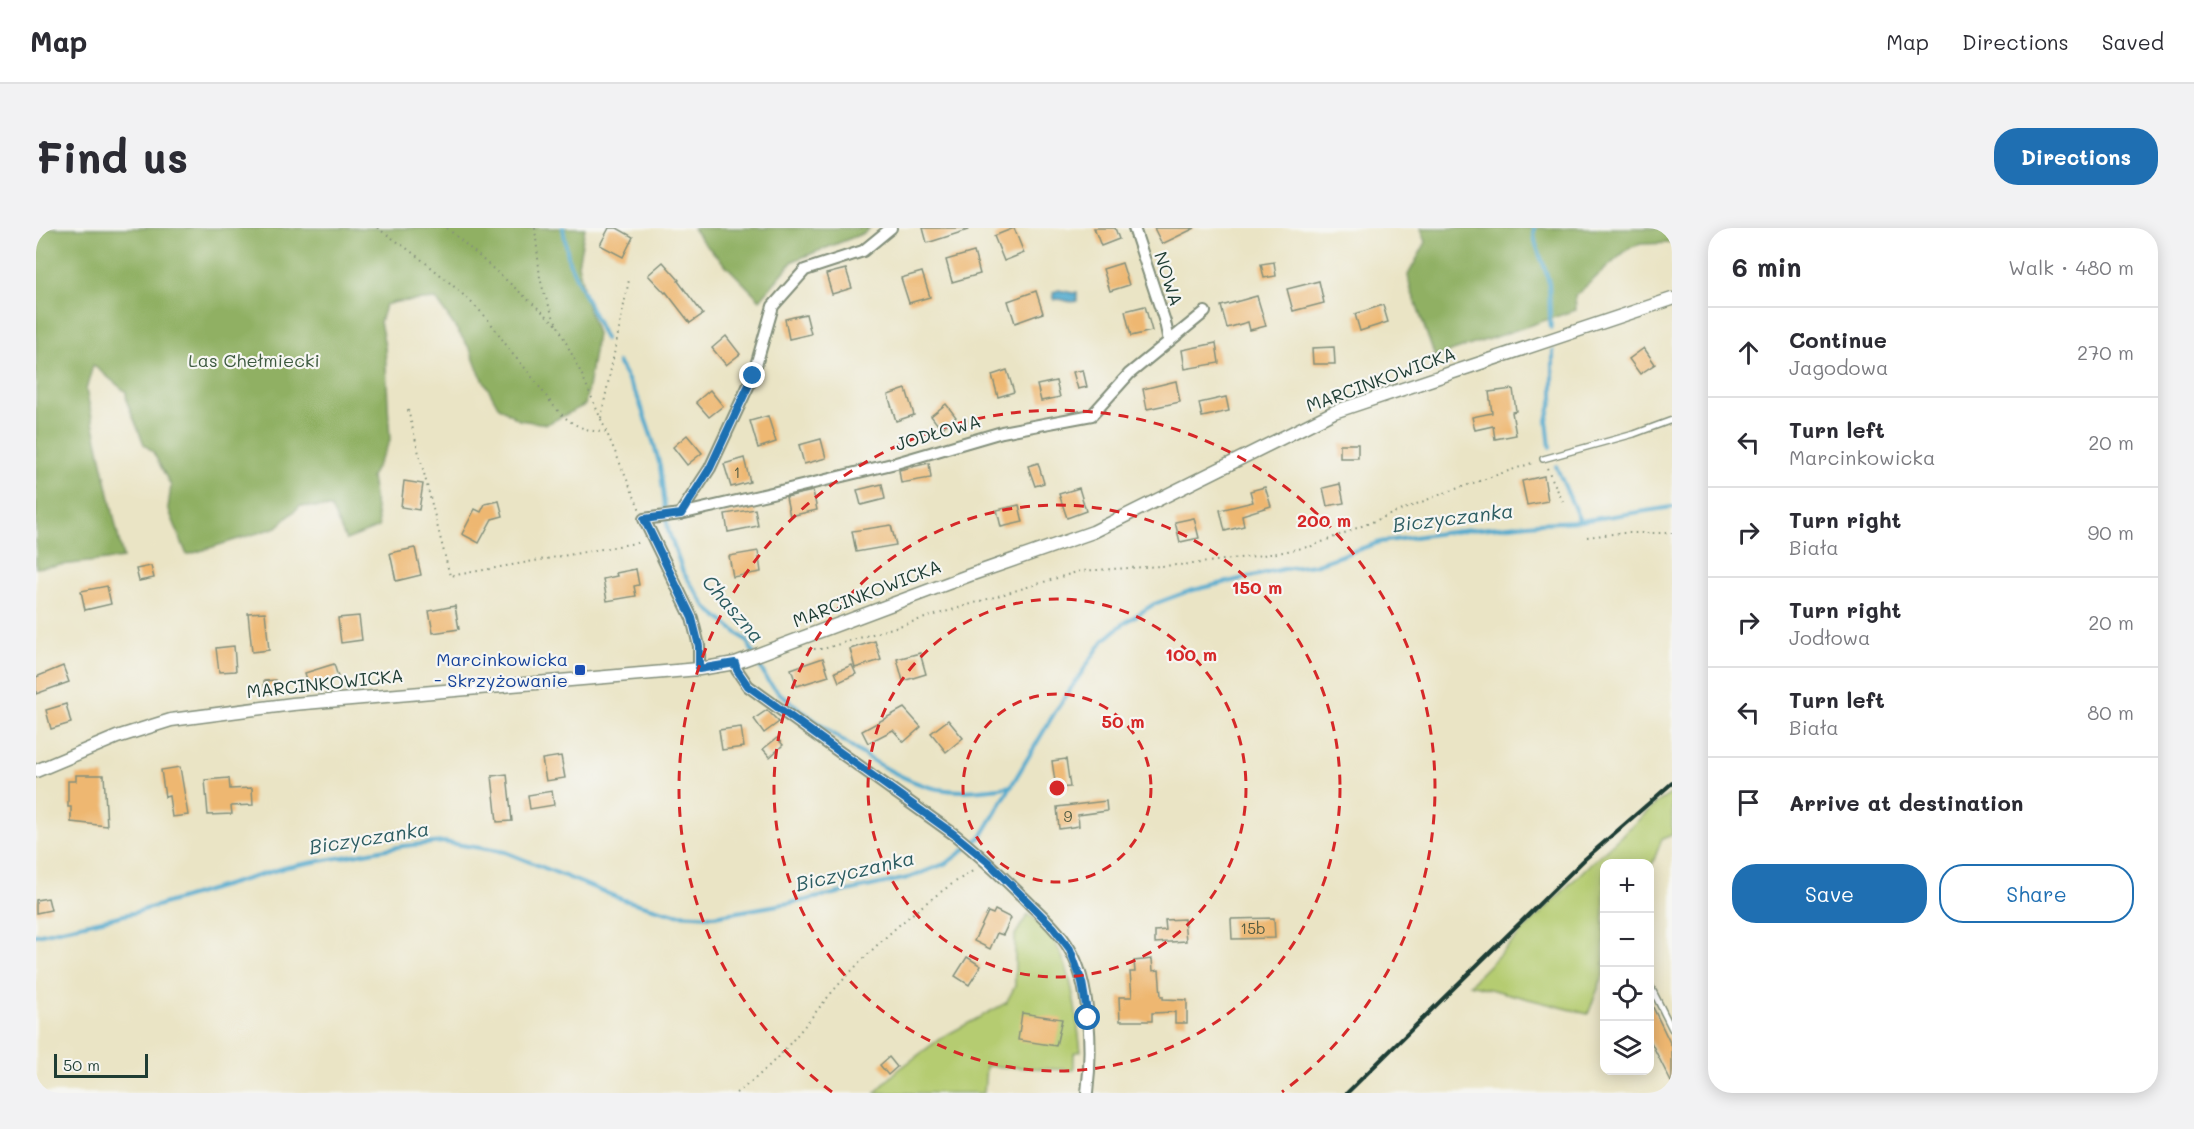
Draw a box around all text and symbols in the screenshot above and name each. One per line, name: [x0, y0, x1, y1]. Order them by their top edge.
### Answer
text: Map: [30, 23, 87, 59]
text: Map: [1886, 28, 1929, 55]
text: Directions: [1962, 28, 2069, 55]
text: Saved: [2102, 28, 2164, 55]
button: Directions: [1994, 128, 2158, 185]
text: Find us: [36, 129, 188, 184]
street label: NOWA: [1149, 248, 1189, 309]
text: 6 min: [1732, 250, 1801, 284]
text: Walk · 480 m: [2008, 254, 2134, 280]
text: Continue: [1789, 325, 1887, 354]
icon: ahead: [1732, 336, 1765, 369]
text: 270 m: [2077, 339, 2134, 365]
street label: MARCINKOWICKA: [1303, 341, 1459, 417]
park label: Las Chełmiecki: [188, 348, 320, 372]
text: Jagodowa: [1789, 354, 1888, 380]
route end: [739, 362, 765, 388]
street label: JODŁOWA: [892, 408, 983, 456]
text: Turn left: [1789, 415, 1885, 444]
icon: left: [1732, 426, 1765, 459]
text: 20 m: [2088, 429, 2134, 455]
text: Marcinkowicka: [1789, 444, 1935, 470]
house number: 1: [734, 462, 740, 482]
water label: Biczyczanka: [1391, 497, 1515, 537]
text: Turn right: [1789, 505, 1901, 534]
text: 200 m: [1297, 508, 1351, 532]
icon: right: [1732, 516, 1765, 549]
text: 90 m: [2088, 519, 2134, 545]
text: Biała: [1789, 534, 1839, 560]
street label: MARCINKOWICKA: [789, 554, 944, 632]
water label: Chaszna: [697, 569, 771, 648]
text: 150 m: [1232, 575, 1282, 599]
text: Turn right: [1789, 595, 1901, 624]
icon: right: [1732, 606, 1765, 639]
text: 20 m: [2088, 609, 2134, 635]
text: Jodłowa: [1789, 624, 1871, 650]
text: 100 m: [1165, 642, 1217, 666]
place label: Marcinkowicka - Skrzyżowanie: [434, 647, 568, 692]
street label: MARCINKOWICKA: [245, 663, 404, 703]
marker: Marcinkowicka - Skrzyżowanie: [573, 663, 587, 677]
text: Turn left: [1789, 685, 1885, 714]
icon: left: [1732, 696, 1765, 729]
text: 80 m: [2087, 699, 2134, 725]
text: 50 m: [1102, 709, 1144, 733]
text: Biała: [1789, 714, 1839, 740]
centre of rings: [1047, 778, 1067, 798]
icon: arrive: [1732, 786, 1765, 819]
text: Arrive at destination: [1789, 788, 2024, 817]
house number: 9: [1064, 806, 1073, 826]
water label: Biczyczanka: [307, 815, 431, 859]
water label: Biczyczanka: [793, 844, 917, 896]
map controls: [1600, 859, 1654, 1075]
button: +: [1600, 859, 1654, 913]
button: Save: [1732, 864, 1927, 923]
button: Share: [1939, 864, 2134, 923]
button: −: [1600, 913, 1654, 967]
house number: 15b: [1240, 918, 1266, 938]
button: locate: [1600, 967, 1654, 1021]
route start: [1074, 1004, 1100, 1030]
button: layers: [1600, 1021, 1654, 1075]
scale bar: [54, 1051, 148, 1078]
text: 50 m: [63, 1054, 100, 1075]

